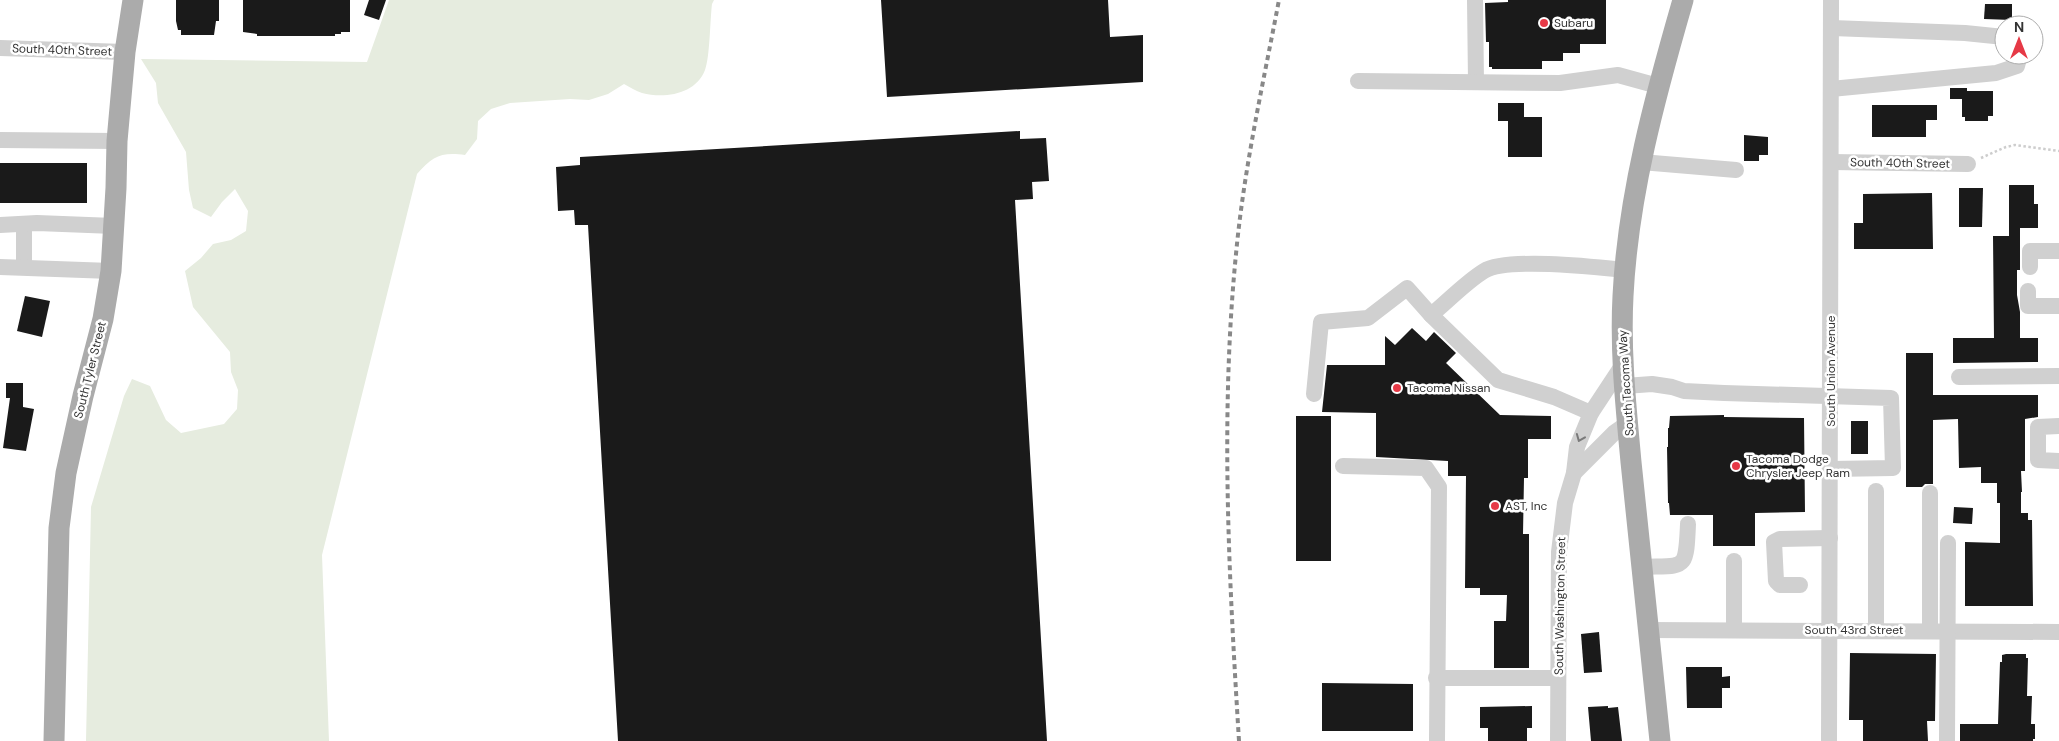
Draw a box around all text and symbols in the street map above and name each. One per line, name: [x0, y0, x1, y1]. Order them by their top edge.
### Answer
place label: Subaru: [1554, 15, 1593, 31]
north arrow: [1994, 15, 2044, 65]
marker: Subaru: [1538, 17, 1550, 29]
text: N: [2014, 18, 2024, 36]
street label: South 40th Street: [12, 40, 113, 60]
street label: South 40th Street: [1850, 154, 1950, 172]
street label: South Union Avenue: [1823, 315, 1839, 427]
street label: South Tyler Street: [70, 319, 110, 420]
street label: South Tacoma Way: [1614, 329, 1638, 437]
place label: Tacoma Nissan: [1407, 380, 1491, 396]
marker: Tacoma Nissan: [1391, 382, 1403, 394]
one-way arrow: [1576, 433, 1587, 442]
place label: Tacoma Dodge Chrysler Jeep Ram: [1746, 451, 1850, 481]
marker: Tacoma Dodge Chrysler Jeep Ram: [1730, 460, 1742, 472]
place label: AST, Inc: [1505, 498, 1548, 514]
marker: AST, Inc: [1489, 500, 1501, 512]
street label: South Washington Street: [1551, 536, 1569, 675]
street label: South 43rd Street: [1804, 622, 1904, 638]

